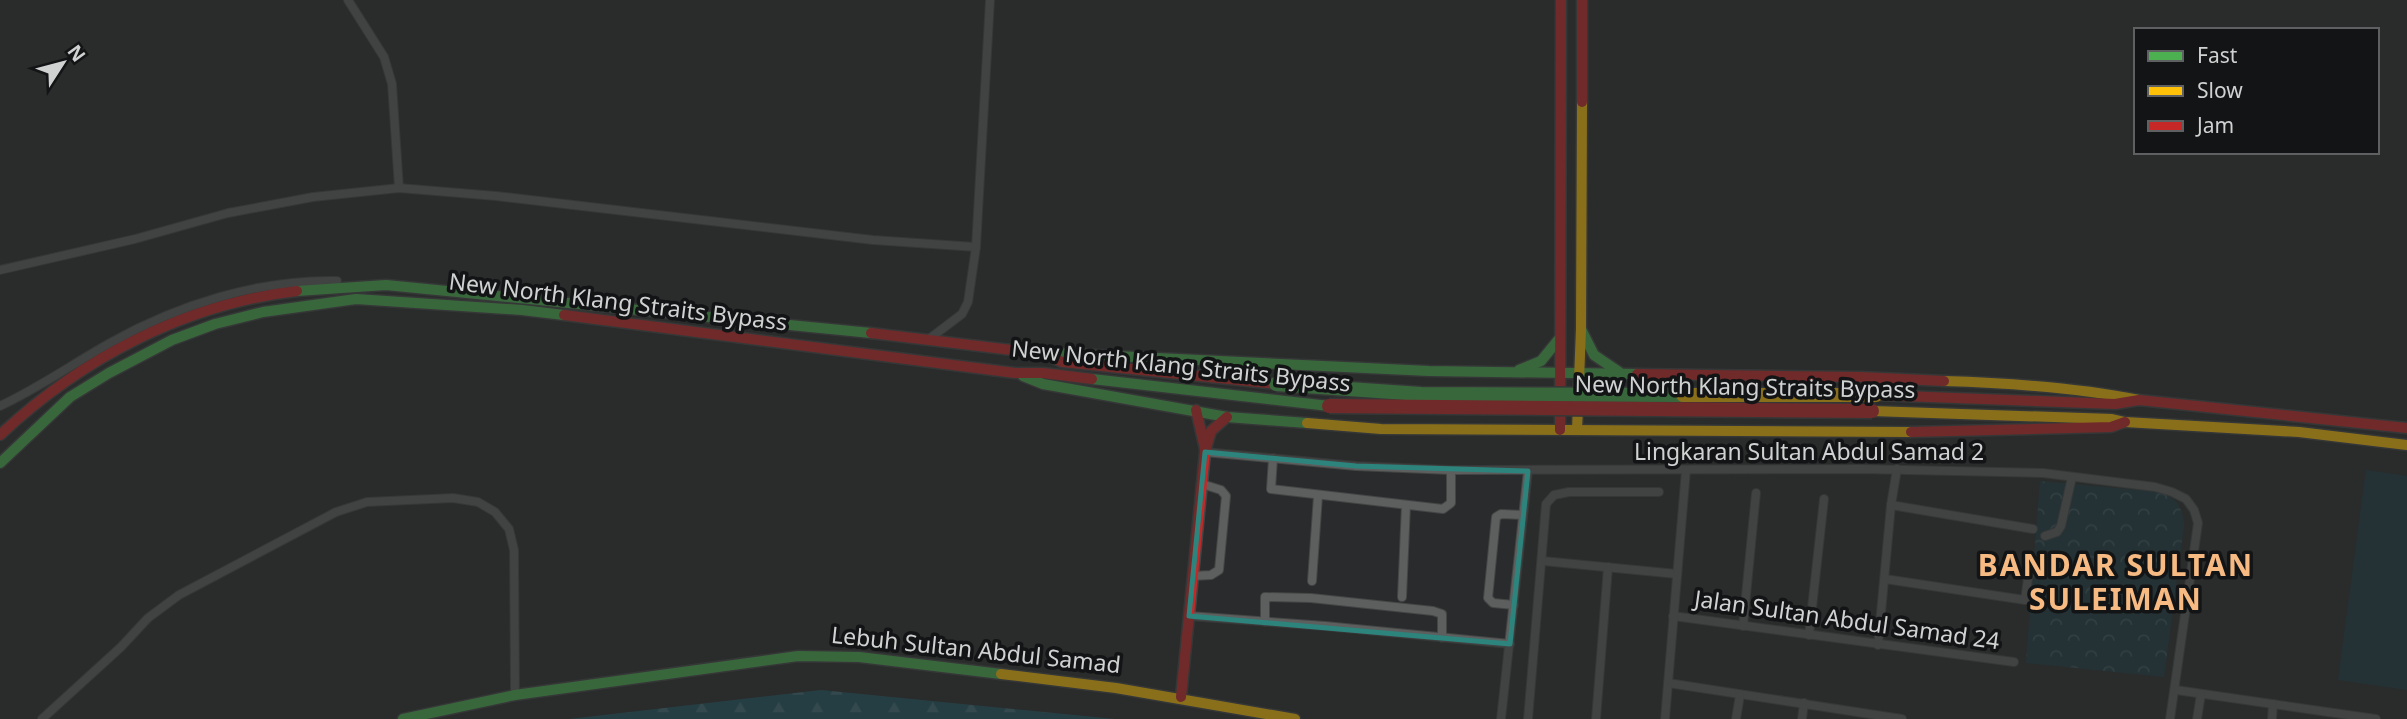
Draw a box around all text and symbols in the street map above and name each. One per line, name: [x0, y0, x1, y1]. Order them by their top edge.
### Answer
north arrow: [28, 28, 98, 98]
legend: [2134, 28, 2379, 154]
text: N: [62, 39, 92, 67]
text: Fast: [2197, 41, 2238, 69]
text: Slow: [2197, 76, 2243, 104]
text: Jam: [2195, 111, 2234, 139]
street label: New North Klang Straits Bypass: [447, 264, 789, 338]
street label: New North Klang Straits Bypass: [1010, 331, 1352, 399]
street label: New North Klang Straits Bypass: [1574, 367, 1916, 405]
street label: Lingkaran Sultan Abdul Samad 2: [1634, 435, 1984, 467]
district label: BANDAR SULTAN SULEIMAN: [1978, 544, 2254, 619]
street label: Jalan Sultan Abdul Samad 24: [1690, 581, 2002, 656]
street label: Lebuh Sultan Abdul Samad: [830, 618, 1122, 680]

